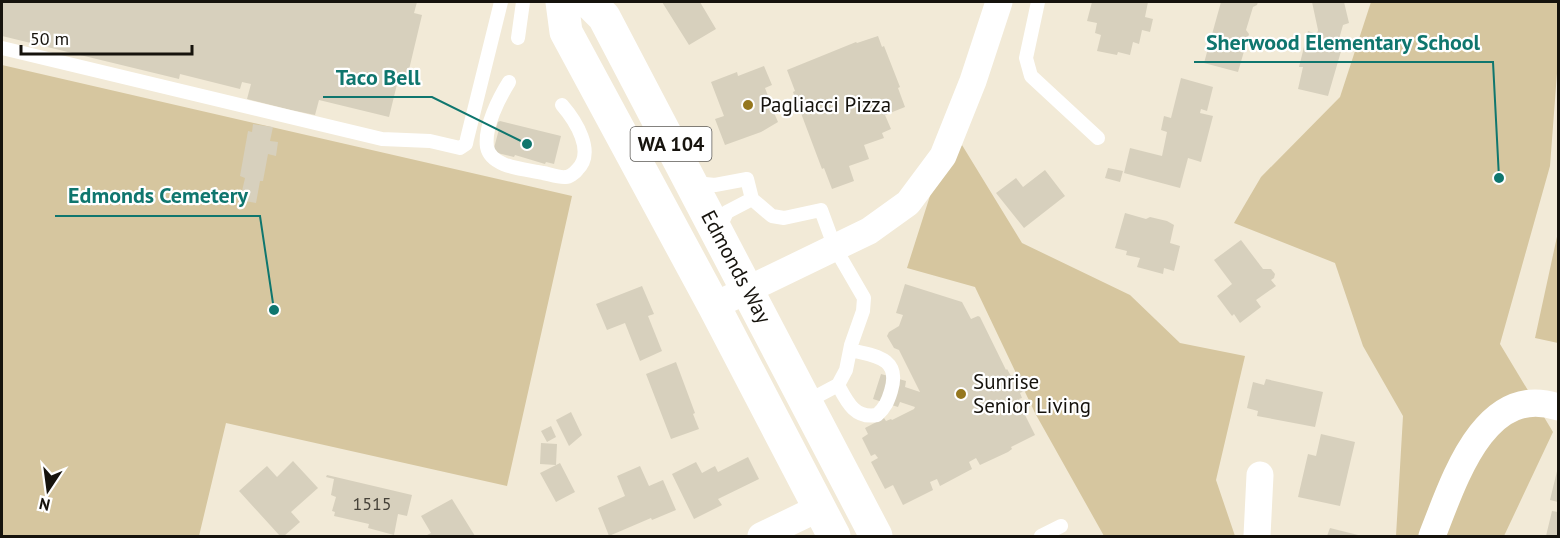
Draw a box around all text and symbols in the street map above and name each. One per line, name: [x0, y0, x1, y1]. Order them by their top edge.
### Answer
scale bar: [21, 18, 192, 56]
callout: Sherwood Elementary School: [1194, 22, 1493, 62]
text: 50 m: [30, 27, 69, 50]
text: Sherwood Elementary School: [1206, 28, 1481, 56]
callout: Taco Bell: [323, 57, 432, 97]
text: Taco Bell: [336, 63, 421, 91]
place label: Pagliacci Pizza: [760, 91, 891, 118]
marker: Pagliacci Pizza: [741, 98, 755, 112]
road number: WA 104: [630, 127, 712, 161]
callout: Edmonds Cemetery: [55, 176, 260, 216]
text: Edmonds Cemetery: [68, 181, 248, 209]
street label: Edmonds Way: [695, 205, 778, 328]
place label: Sunrise Senior Living: [973, 368, 1091, 419]
marker: Sunrise Senior Living: [954, 387, 968, 401]
north arrow: [18, 460, 78, 520]
house number: 1515: [352, 492, 392, 515]
text: N: [37, 494, 52, 516]

